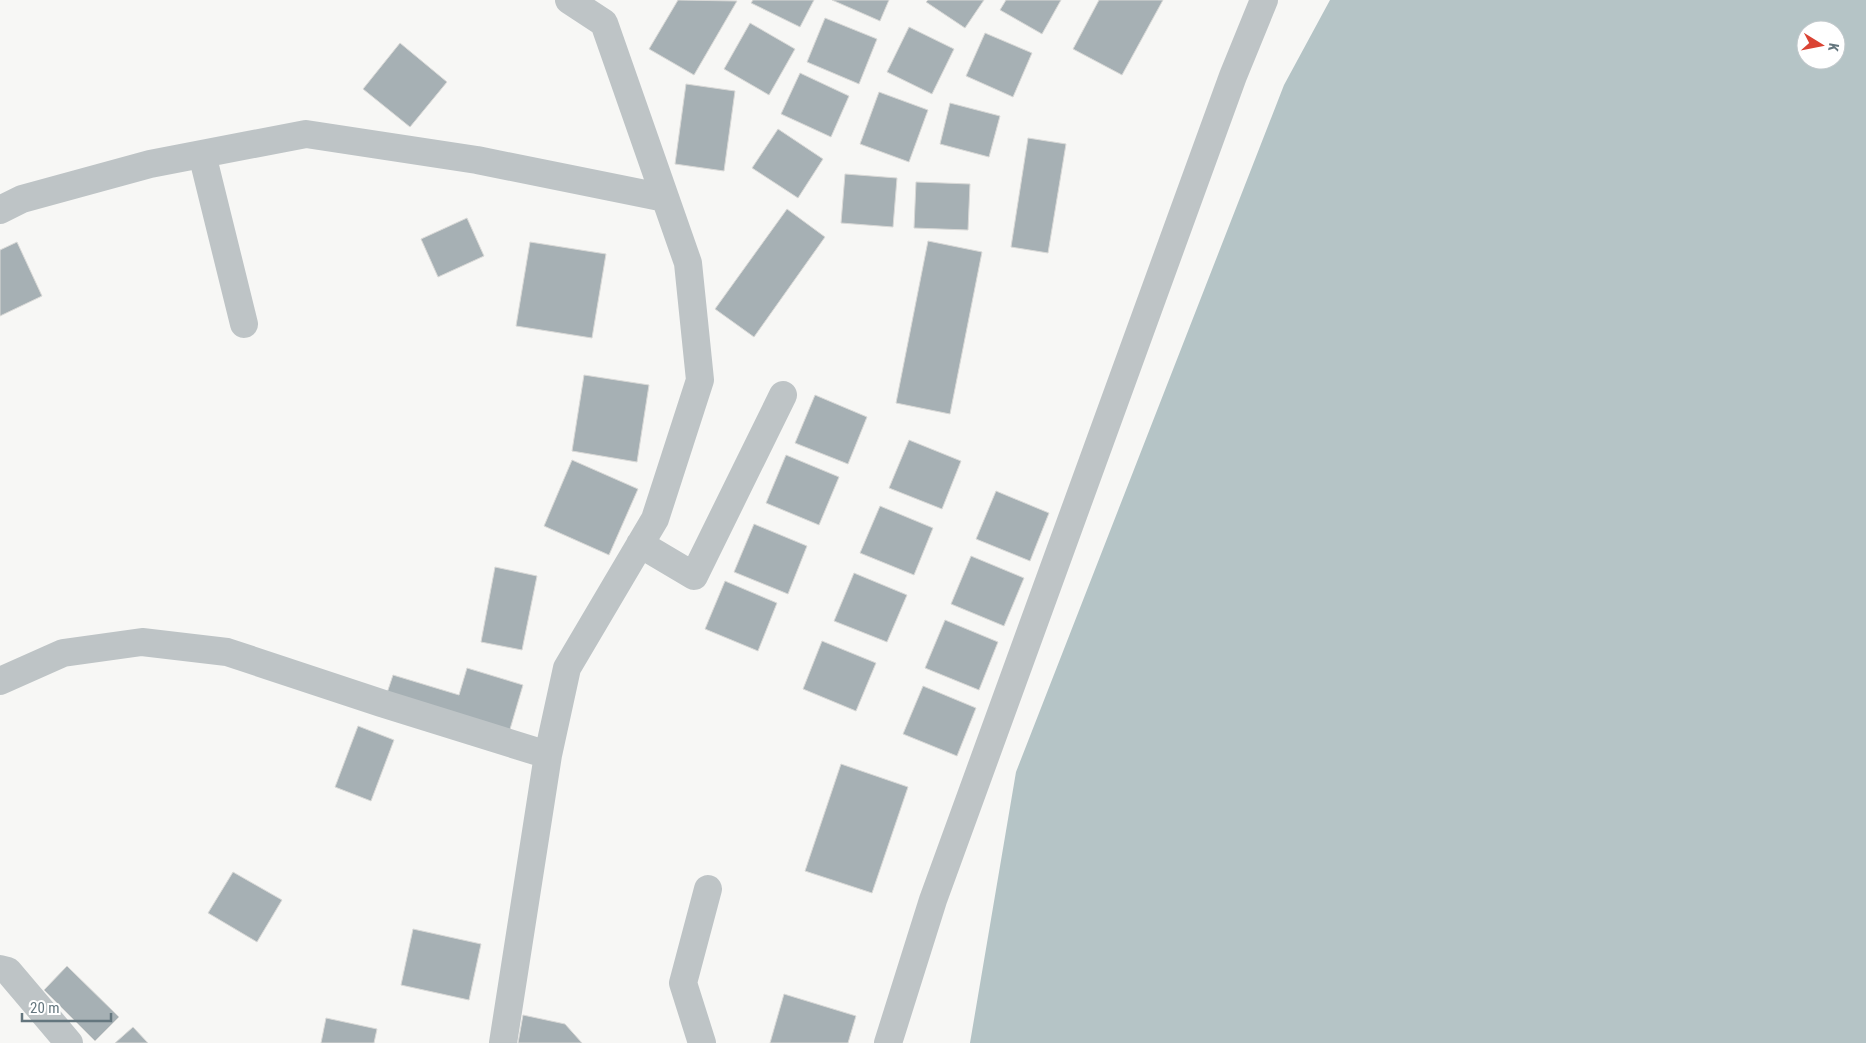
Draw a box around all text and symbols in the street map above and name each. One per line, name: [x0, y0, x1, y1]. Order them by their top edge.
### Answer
north arrow: [1796, 20, 1846, 70]
text: K: [1825, 42, 1842, 53]
scale bar: [22, 990, 111, 1022]
text: 20 m: [30, 999, 60, 1017]

